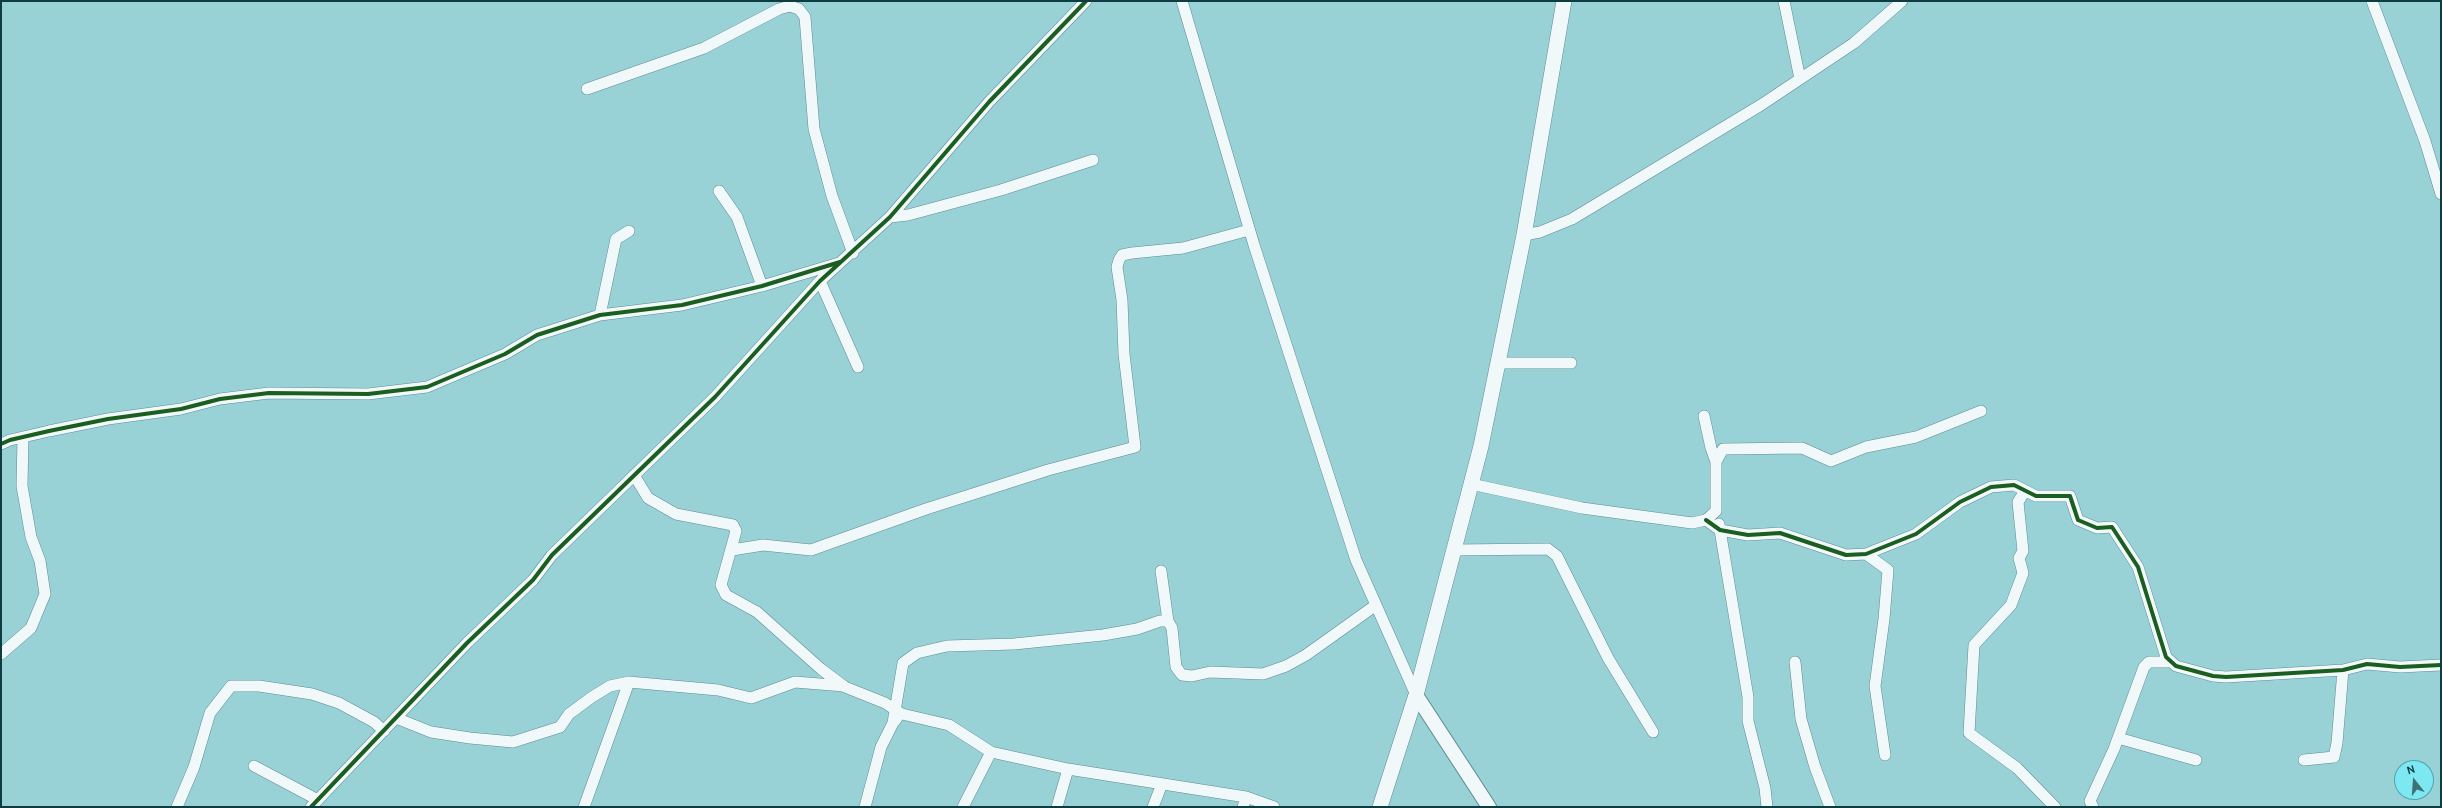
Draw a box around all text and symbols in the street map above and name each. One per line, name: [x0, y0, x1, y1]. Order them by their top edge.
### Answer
north arrow: [2394, 760, 2434, 800]
text: N: [2405, 762, 2417, 777]

